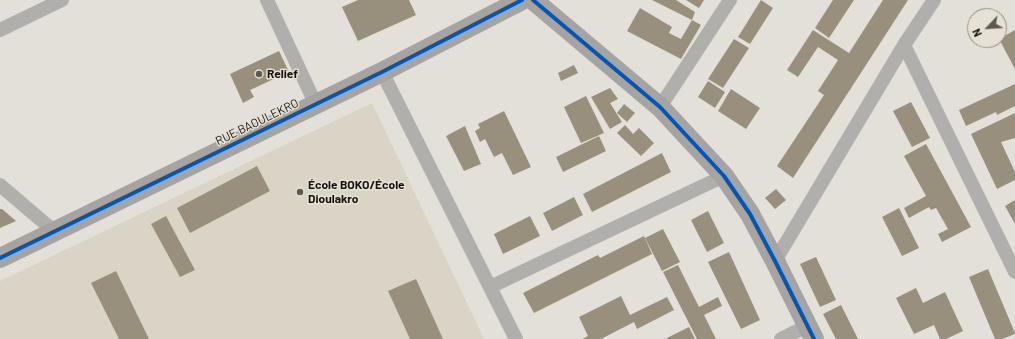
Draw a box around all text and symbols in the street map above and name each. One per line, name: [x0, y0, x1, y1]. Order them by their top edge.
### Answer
north arrow: [967, 8, 1007, 48]
text: N: [969, 27, 984, 39]
place label: Relief: [267, 67, 298, 81]
marker: Relief: [254, 69, 264, 79]
street label: RUE BAOULEKRO: [213, 96, 301, 148]
place label: École BOKO/École Dioulakro: [308, 178, 405, 206]
marker: École BOKO/École Dioulakro: [295, 187, 305, 197]

